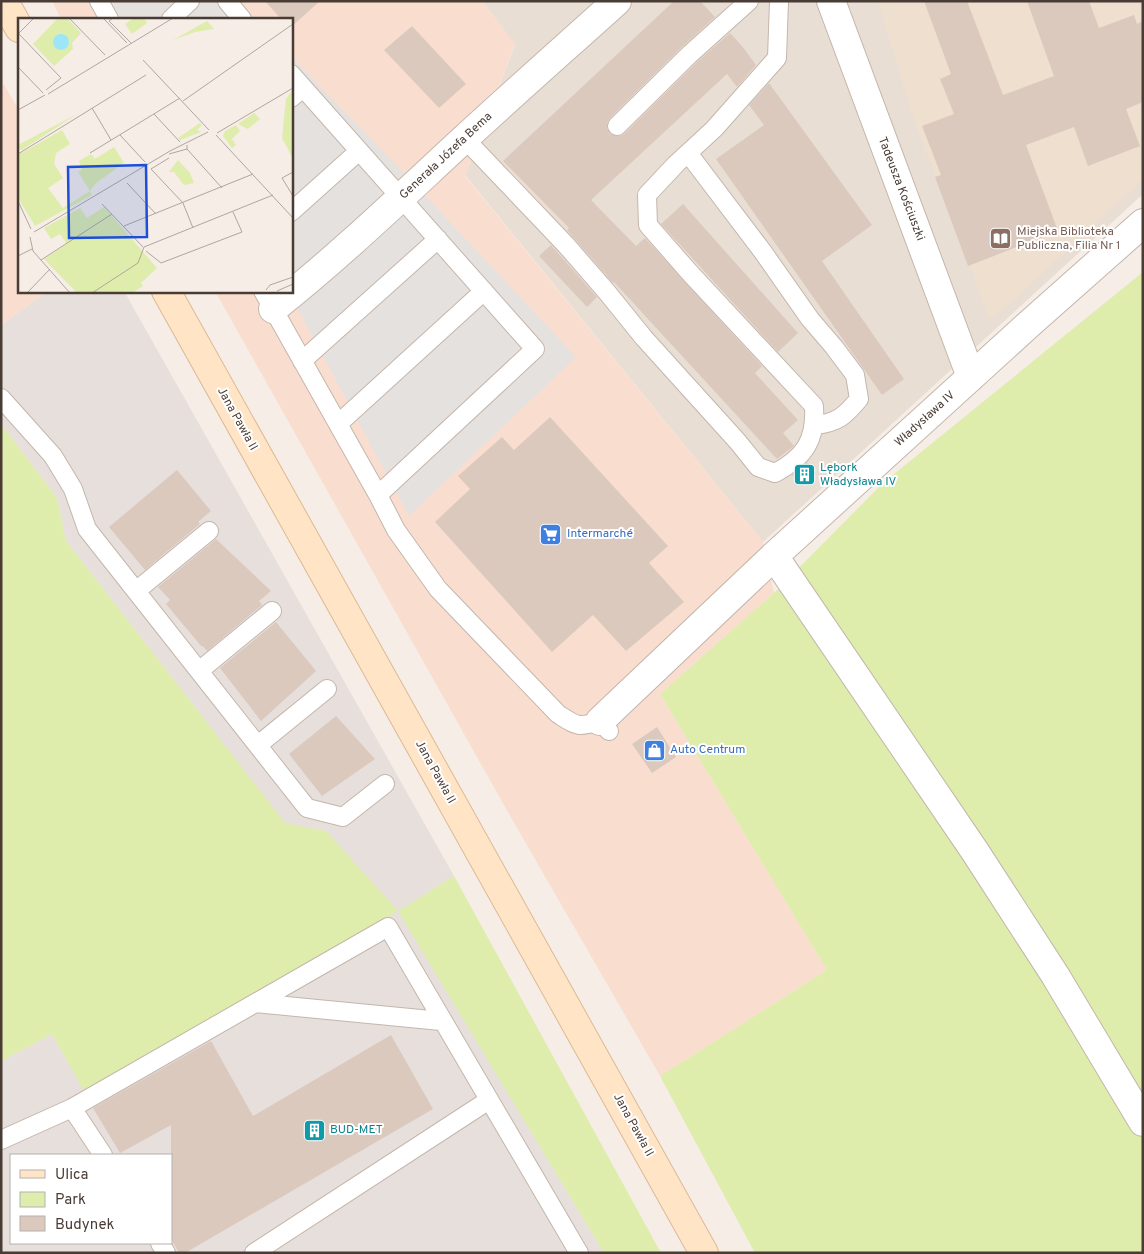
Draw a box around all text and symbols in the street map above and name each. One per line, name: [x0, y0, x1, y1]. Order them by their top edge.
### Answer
inset map: [18, 18, 292, 292]
street label: Generała Józefa Bema: [396, 109, 496, 203]
street label: Tadeusza Kościuszki: [874, 135, 928, 243]
place label: Miejska Biblioteka Publiczna, Filia Nr 1: [1017, 224, 1121, 254]
library icon: Miejska Biblioteka Publiczna, Filia Nr 1: [989, 227, 1013, 251]
street label: Jana Pawła II: [213, 384, 261, 454]
street label: Władysława IV: [891, 387, 959, 450]
place label: Lębork Władysława IV: [820, 460, 897, 490]
building icon: Lębork Władysława IV: [792, 463, 816, 487]
supermarket icon: Intermarché: [539, 522, 563, 546]
place label: Intermarché: [567, 526, 633, 542]
street label: Jana Pawła II: [411, 737, 459, 807]
shop icon: Auto Centrum: [642, 738, 666, 762]
place label: Auto Centrum: [670, 742, 745, 758]
street label: Jana Pawła II: [609, 1090, 657, 1160]
building icon: BUD-MET: [302, 1118, 326, 1142]
place label: BUD-MET: [330, 1122, 383, 1138]
legend: [10, 1154, 172, 1244]
text: Ulica: [55, 1166, 88, 1185]
text: Park: [55, 1191, 86, 1210]
text: Budynek: [55, 1216, 114, 1235]

